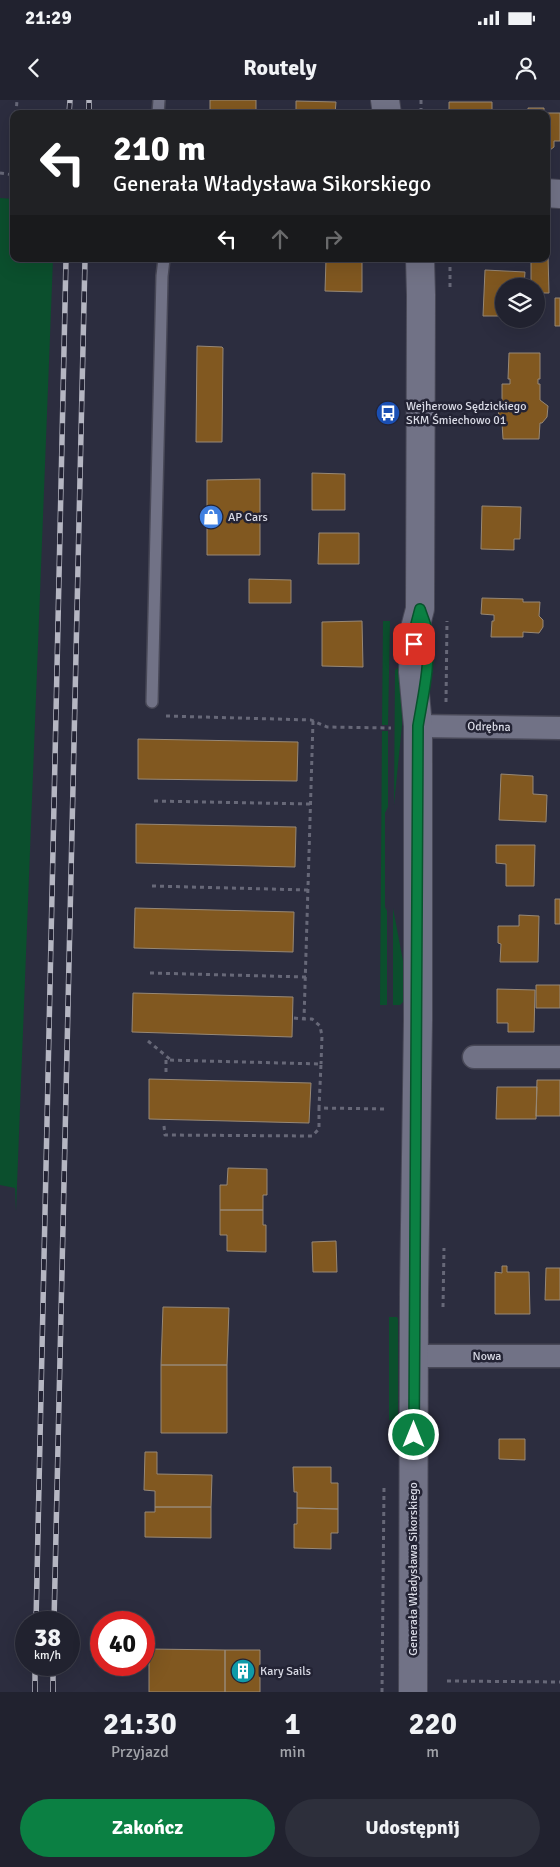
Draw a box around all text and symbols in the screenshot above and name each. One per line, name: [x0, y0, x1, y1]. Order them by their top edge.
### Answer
text: 21:29: [25, 6, 72, 30]
icon: back: [20, 54, 48, 82]
text: Routely: [243, 54, 317, 81]
icon: person: [512, 54, 540, 82]
text: 210 m: [113, 127, 206, 170]
icon: left: [30, 130, 95, 195]
text: Generała Władysława Sikorskiego: [113, 170, 431, 197]
icon: left: [213, 225, 241, 253]
icon: ahead: [266, 225, 294, 253]
icon: right: [319, 225, 347, 253]
map controls: [495, 278, 545, 328]
button: layers: [495, 278, 545, 328]
place label: Wejherowo Sędzickiego SKM Śmiechowo 01: [406, 399, 526, 428]
bus stop icon: Wejherowo Sędzickiego SKM Śmiechowo 01: [375, 400, 401, 426]
shop icon: AP Cars: [198, 504, 224, 530]
place label: AP Cars: [228, 510, 268, 525]
pin: [393, 623, 435, 665]
icon: arrive: [400, 630, 428, 658]
street label: Odrębna: [467, 719, 511, 735]
street label: Nowa: [473, 1349, 501, 1364]
position arrow: [387, 1408, 439, 1460]
street label: Generała Władysława Sikorskiego: [406, 1482, 421, 1656]
speed limit sign: 40: [90, 1611, 155, 1676]
text: 38: [34, 1622, 61, 1653]
text: km/h: [34, 1648, 61, 1663]
building icon: Kary Sails: [230, 1658, 256, 1684]
place label: Kary Sails: [260, 1664, 311, 1679]
text: 21:30: [103, 1706, 177, 1743]
text: 1: [284, 1706, 301, 1743]
text: 220: [408, 1706, 457, 1743]
text: Przyjazd: [111, 1742, 169, 1762]
text: min: [280, 1742, 305, 1762]
text: m: [426, 1742, 439, 1762]
button: Zakończ: [20, 1799, 275, 1857]
button: Udostępnij: [285, 1799, 540, 1857]

